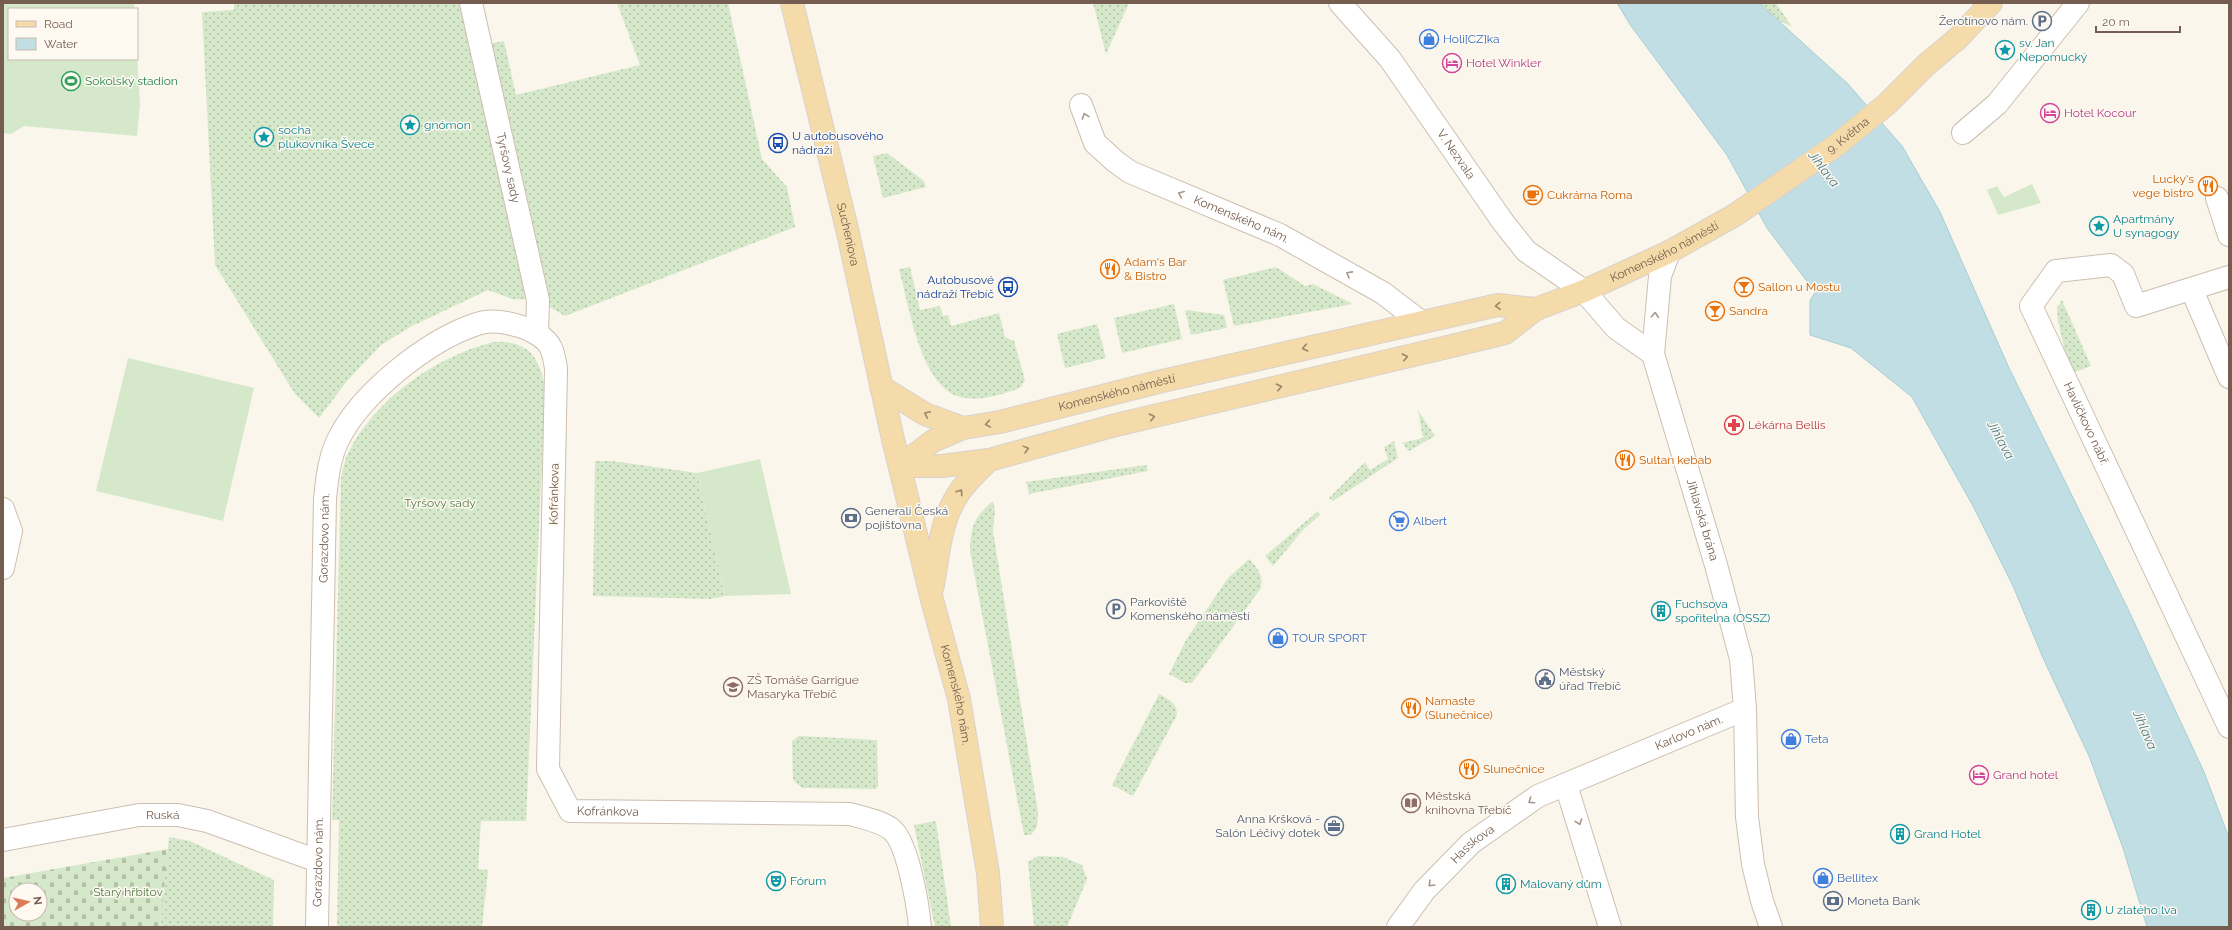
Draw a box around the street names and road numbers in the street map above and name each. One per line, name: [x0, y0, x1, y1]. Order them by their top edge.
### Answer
street label: 9. Května: [1824, 114, 1872, 157]
street label: V. Nezvala: [1434, 127, 1478, 182]
street label: Tyršovy sady: [493, 131, 523, 205]
street label: Komenského nám.: [1192, 193, 1292, 246]
street label: Sucheniova: [834, 201, 862, 267]
street label: Komenského náměstí: [1608, 218, 1721, 285]
street label: Komenského náměstí: [1057, 371, 1177, 414]
street label: Havlíčkovo nábř.: [2061, 380, 2112, 467]
street label: Kofránkova: [546, 463, 562, 525]
street label: Jihlavská brána: [1684, 477, 1721, 562]
street label: Gorazdovo nám.: [316, 493, 333, 583]
street label: Komenského nám.: [938, 643, 974, 746]
street label: Karlovo nám.: [1653, 712, 1725, 753]
street label: Kofránkova: [577, 804, 639, 819]
street label: Ruská: [146, 808, 180, 822]
street label: Gorazdovo nám.: [310, 817, 326, 907]
street label: Hasskova: [1448, 822, 1497, 866]

